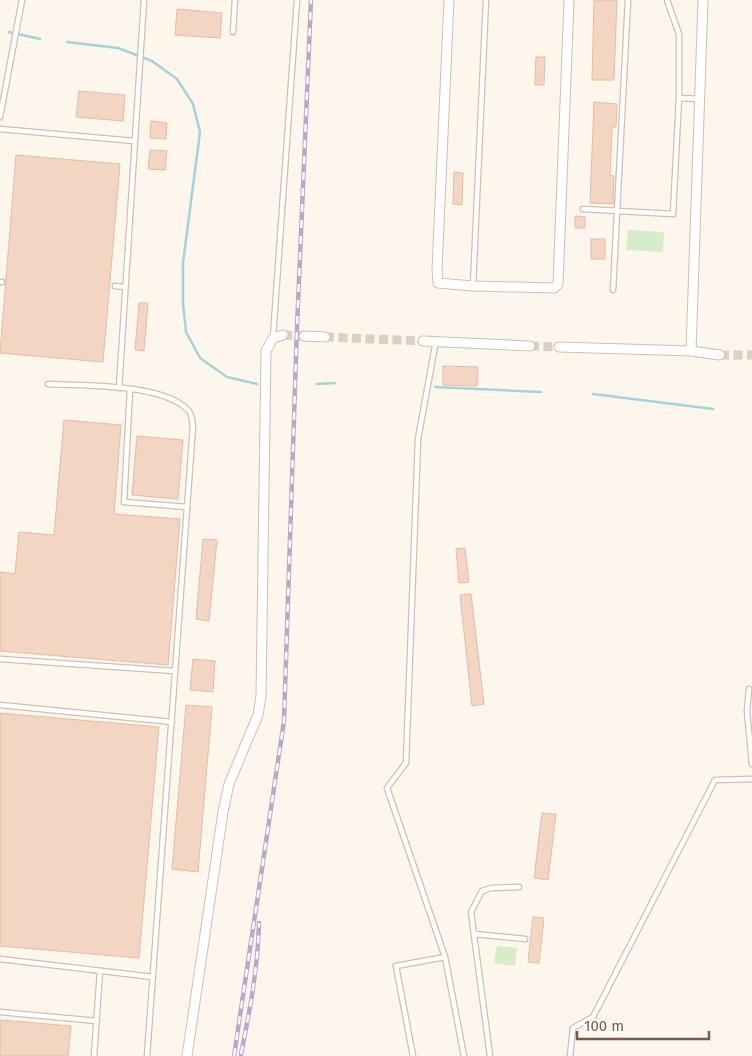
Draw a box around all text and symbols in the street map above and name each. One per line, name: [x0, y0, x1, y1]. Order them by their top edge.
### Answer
scale bar: [577, 1008, 710, 1040]
text: 100 m: [584, 1017, 624, 1035]

